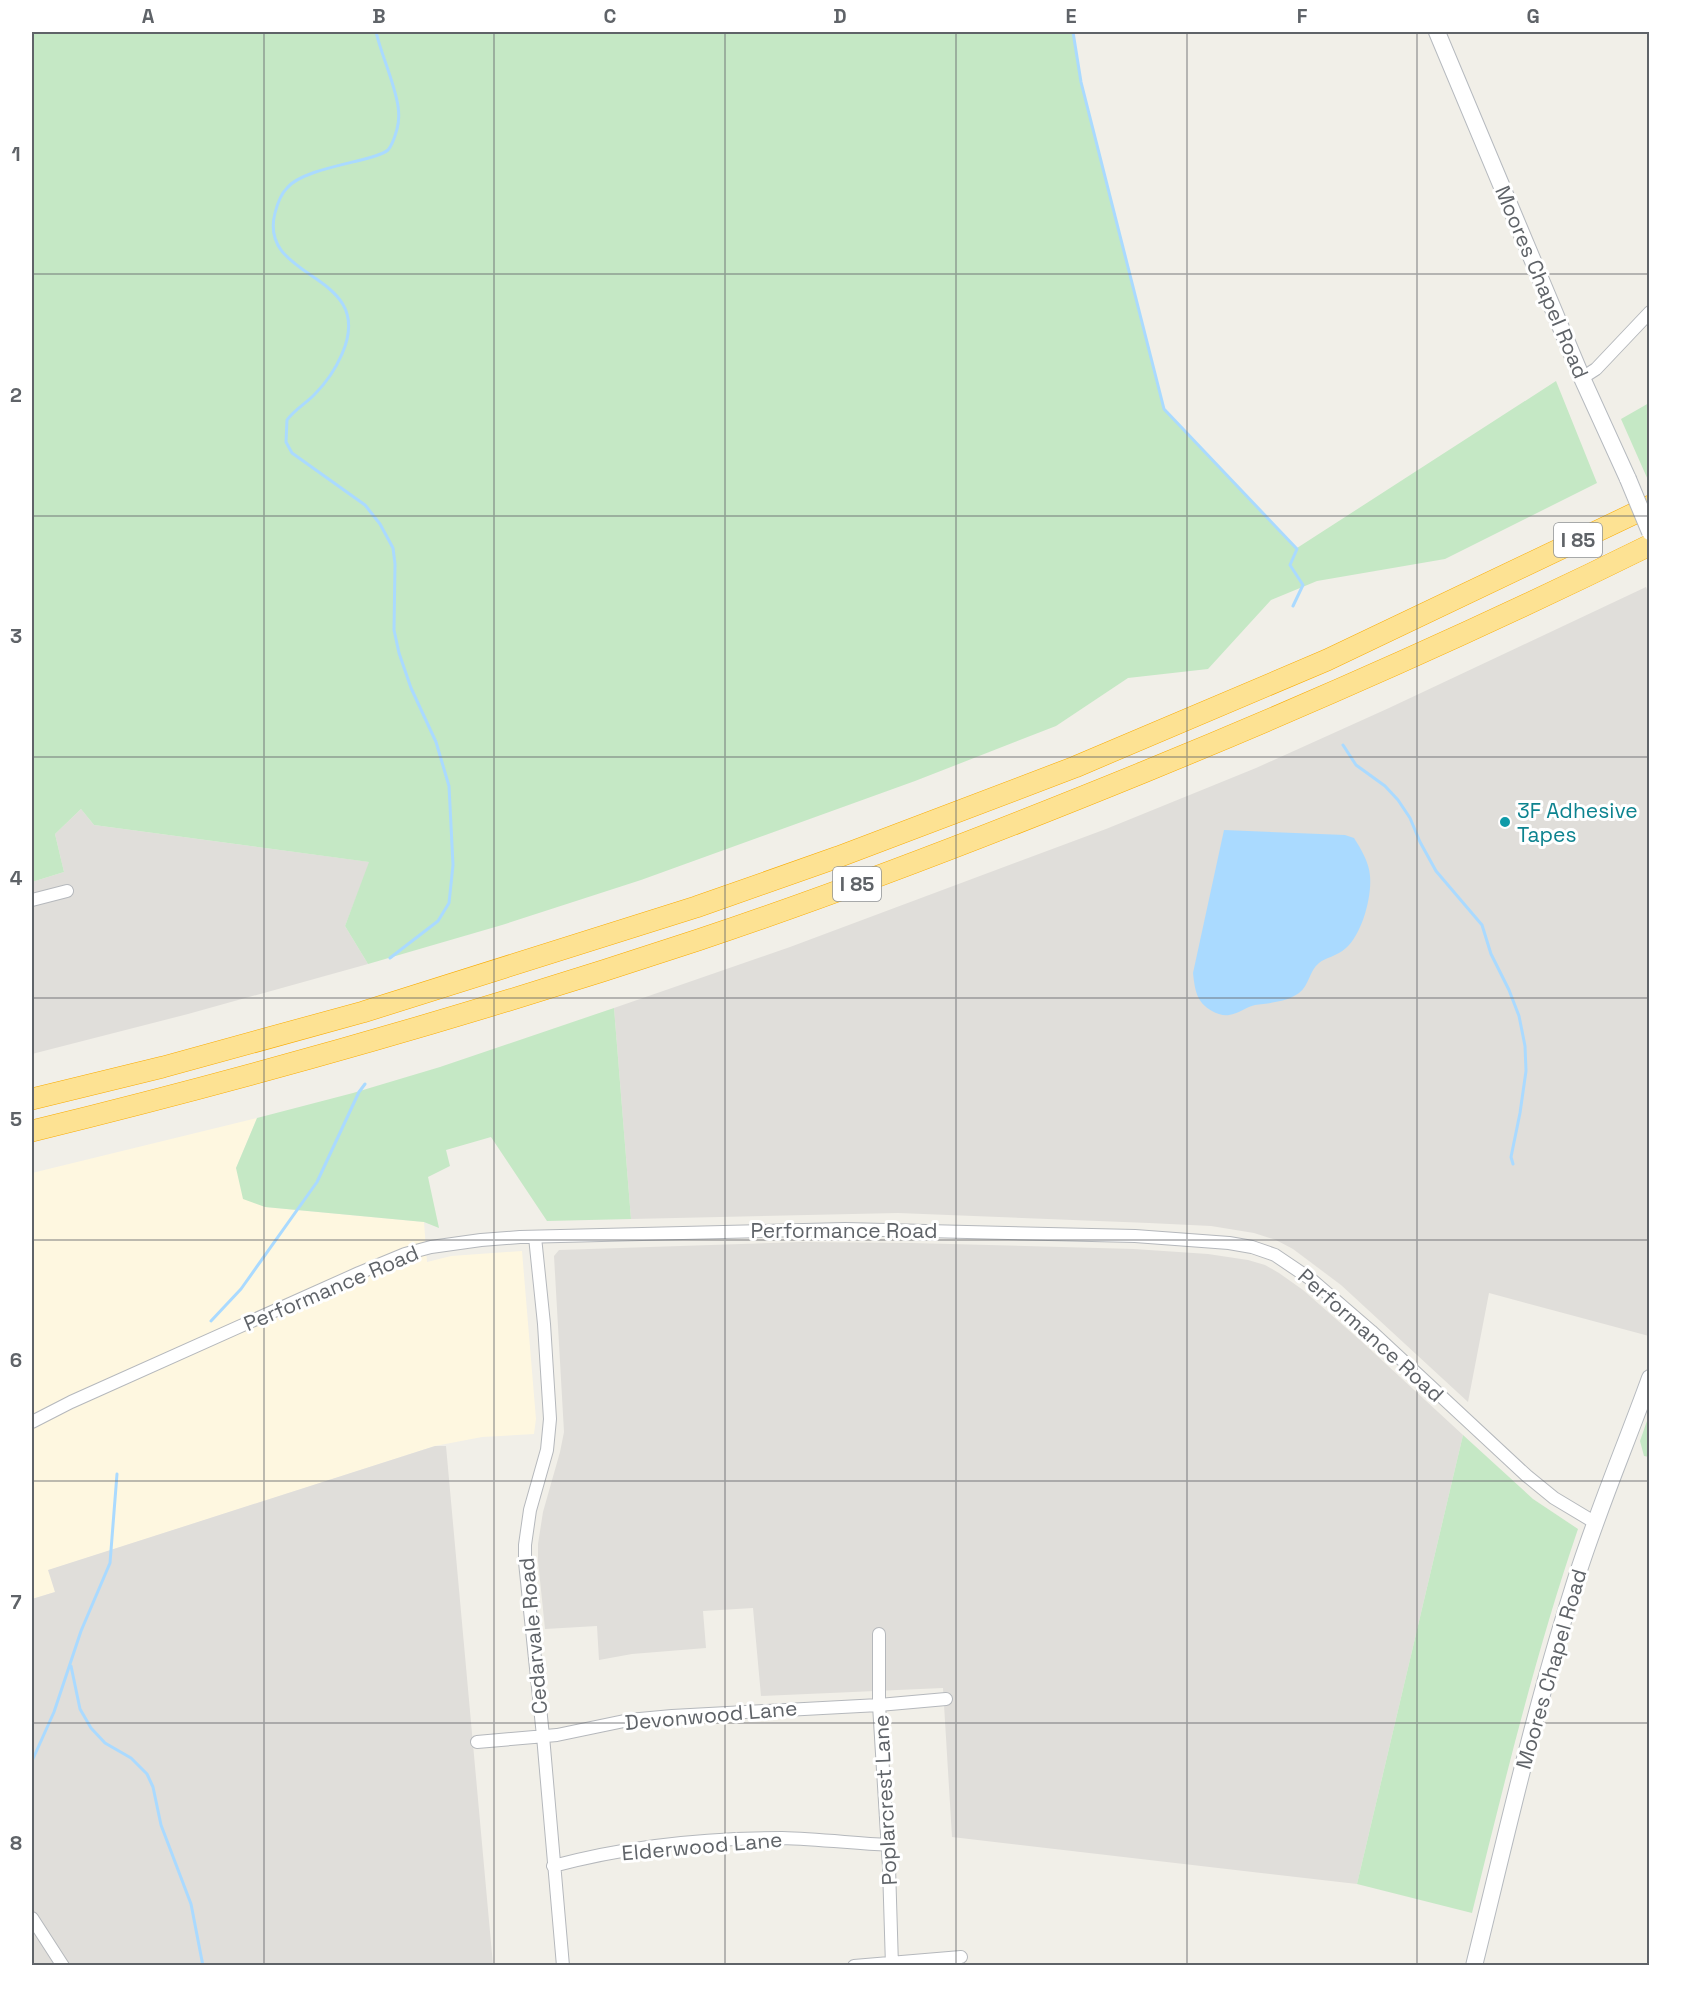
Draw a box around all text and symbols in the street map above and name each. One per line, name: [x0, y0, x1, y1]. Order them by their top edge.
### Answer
text: A: [142, 3, 155, 29]
text: B: [372, 3, 386, 29]
text: C: [604, 3, 617, 29]
text: D: [833, 3, 847, 29]
text: E: [1065, 3, 1077, 29]
text: F: [1297, 3, 1308, 29]
text: G: [1526, 3, 1540, 29]
text: 1: [11, 141, 21, 167]
street label: Moores Chapel Road: [1489, 181, 1595, 383]
text: 2: [10, 382, 22, 408]
road number: I 85: [1554, 523, 1602, 557]
text: 3: [10, 623, 22, 649]
place label: 3F Adhesive Tapes: [1517, 797, 1638, 848]
marker: 3F Adhesive Tapes: [1498, 815, 1512, 829]
text: 4: [10, 865, 23, 891]
road number: I 85: [833, 867, 881, 901]
text: 5: [10, 1106, 22, 1132]
street label: Performance Road: [750, 1217, 938, 1244]
street label: Performance Road: [240, 1239, 422, 1337]
street label: Performance Road: [1292, 1262, 1450, 1408]
text: 6: [10, 1347, 22, 1373]
street label: Cedarvale Road: [513, 1557, 553, 1715]
street label: Moores Chapel Road: [1509, 1566, 1593, 1772]
text: 7: [10, 1589, 22, 1615]
street label: Devonwood Lane: [624, 1694, 798, 1736]
street label: Poplarcrest Lane: [867, 1714, 903, 1886]
street label: Elderwood Lane: [621, 1826, 783, 1866]
text: 8: [10, 1830, 22, 1856]

